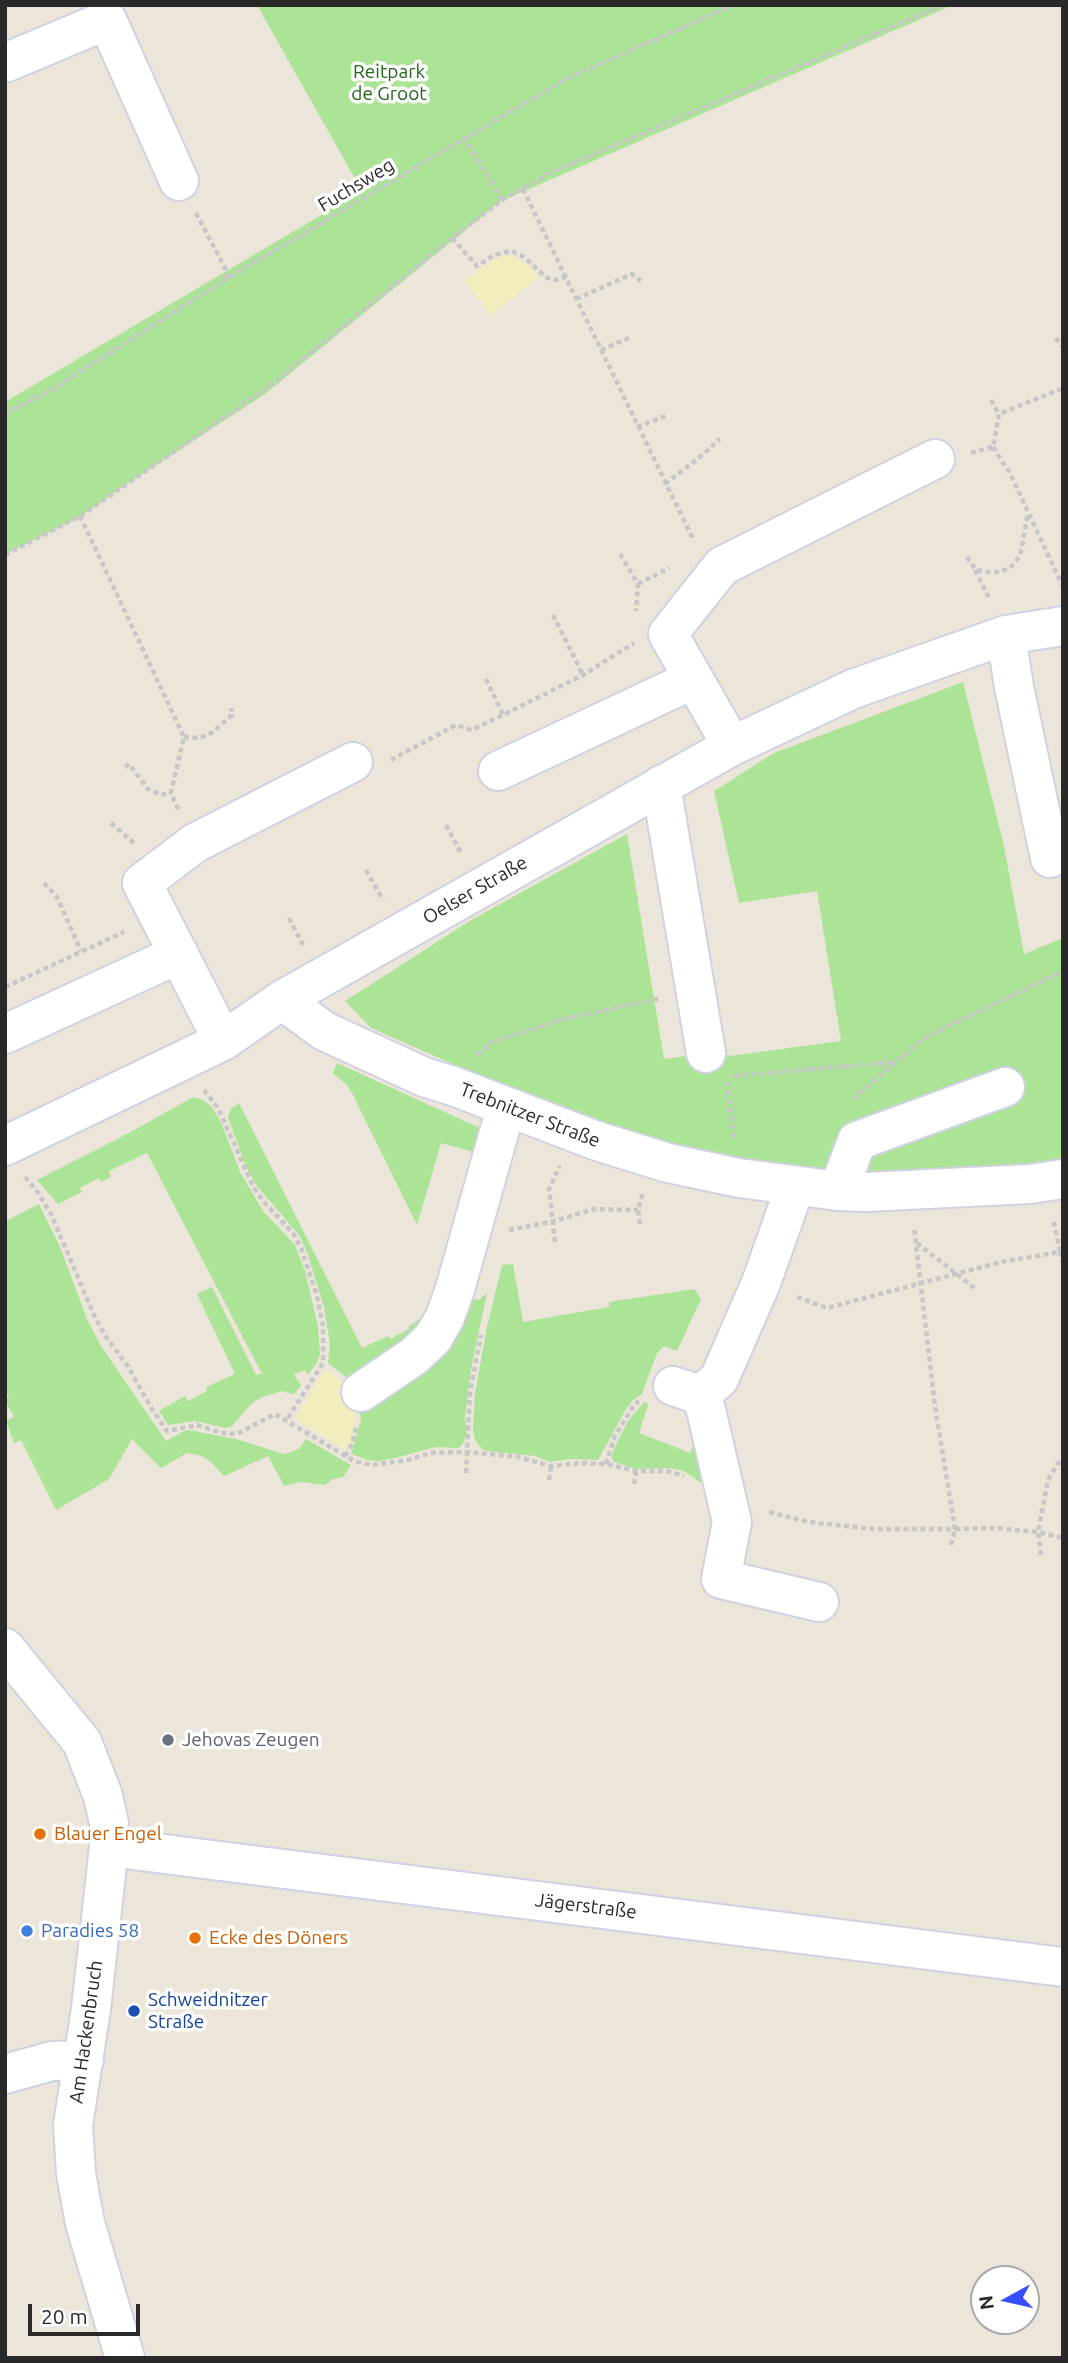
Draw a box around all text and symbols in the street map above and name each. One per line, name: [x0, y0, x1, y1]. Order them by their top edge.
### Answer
park label: Reitpark de Groot: [351, 61, 427, 105]
street label: Fuchsweg: [314, 153, 398, 217]
street label: Oelser Straße: [419, 851, 531, 929]
street label: Trebnitzer Straße: [457, 1078, 603, 1152]
place label: Jehovas Zeugen: [182, 1729, 320, 1751]
marker: Jehovas Zeugen: [160, 1732, 176, 1748]
place label: Blauer Engel: [54, 1823, 162, 1845]
marker: Blauer Engel: [32, 1826, 48, 1842]
street label: Jägerstraße: [534, 1888, 638, 1924]
place label: Paradies 58: [41, 1920, 139, 1942]
marker: Paradies 58: [19, 1923, 35, 1939]
place label: Ecke des Döners: [209, 1927, 348, 1949]
marker: Ecke des Döners: [187, 1930, 203, 1946]
street label: Am Hackenbruch: [65, 1959, 107, 2105]
place label: Schweidnitzer Straße: [148, 1989, 268, 2033]
marker: Schweidnitzer Straße: [126, 2003, 142, 2019]
north arrow: [970, 2265, 1040, 2335]
scale bar: [32, 2290, 144, 2334]
text: N: [974, 2294, 998, 2311]
text: 20 m: [41, 2304, 88, 2328]

